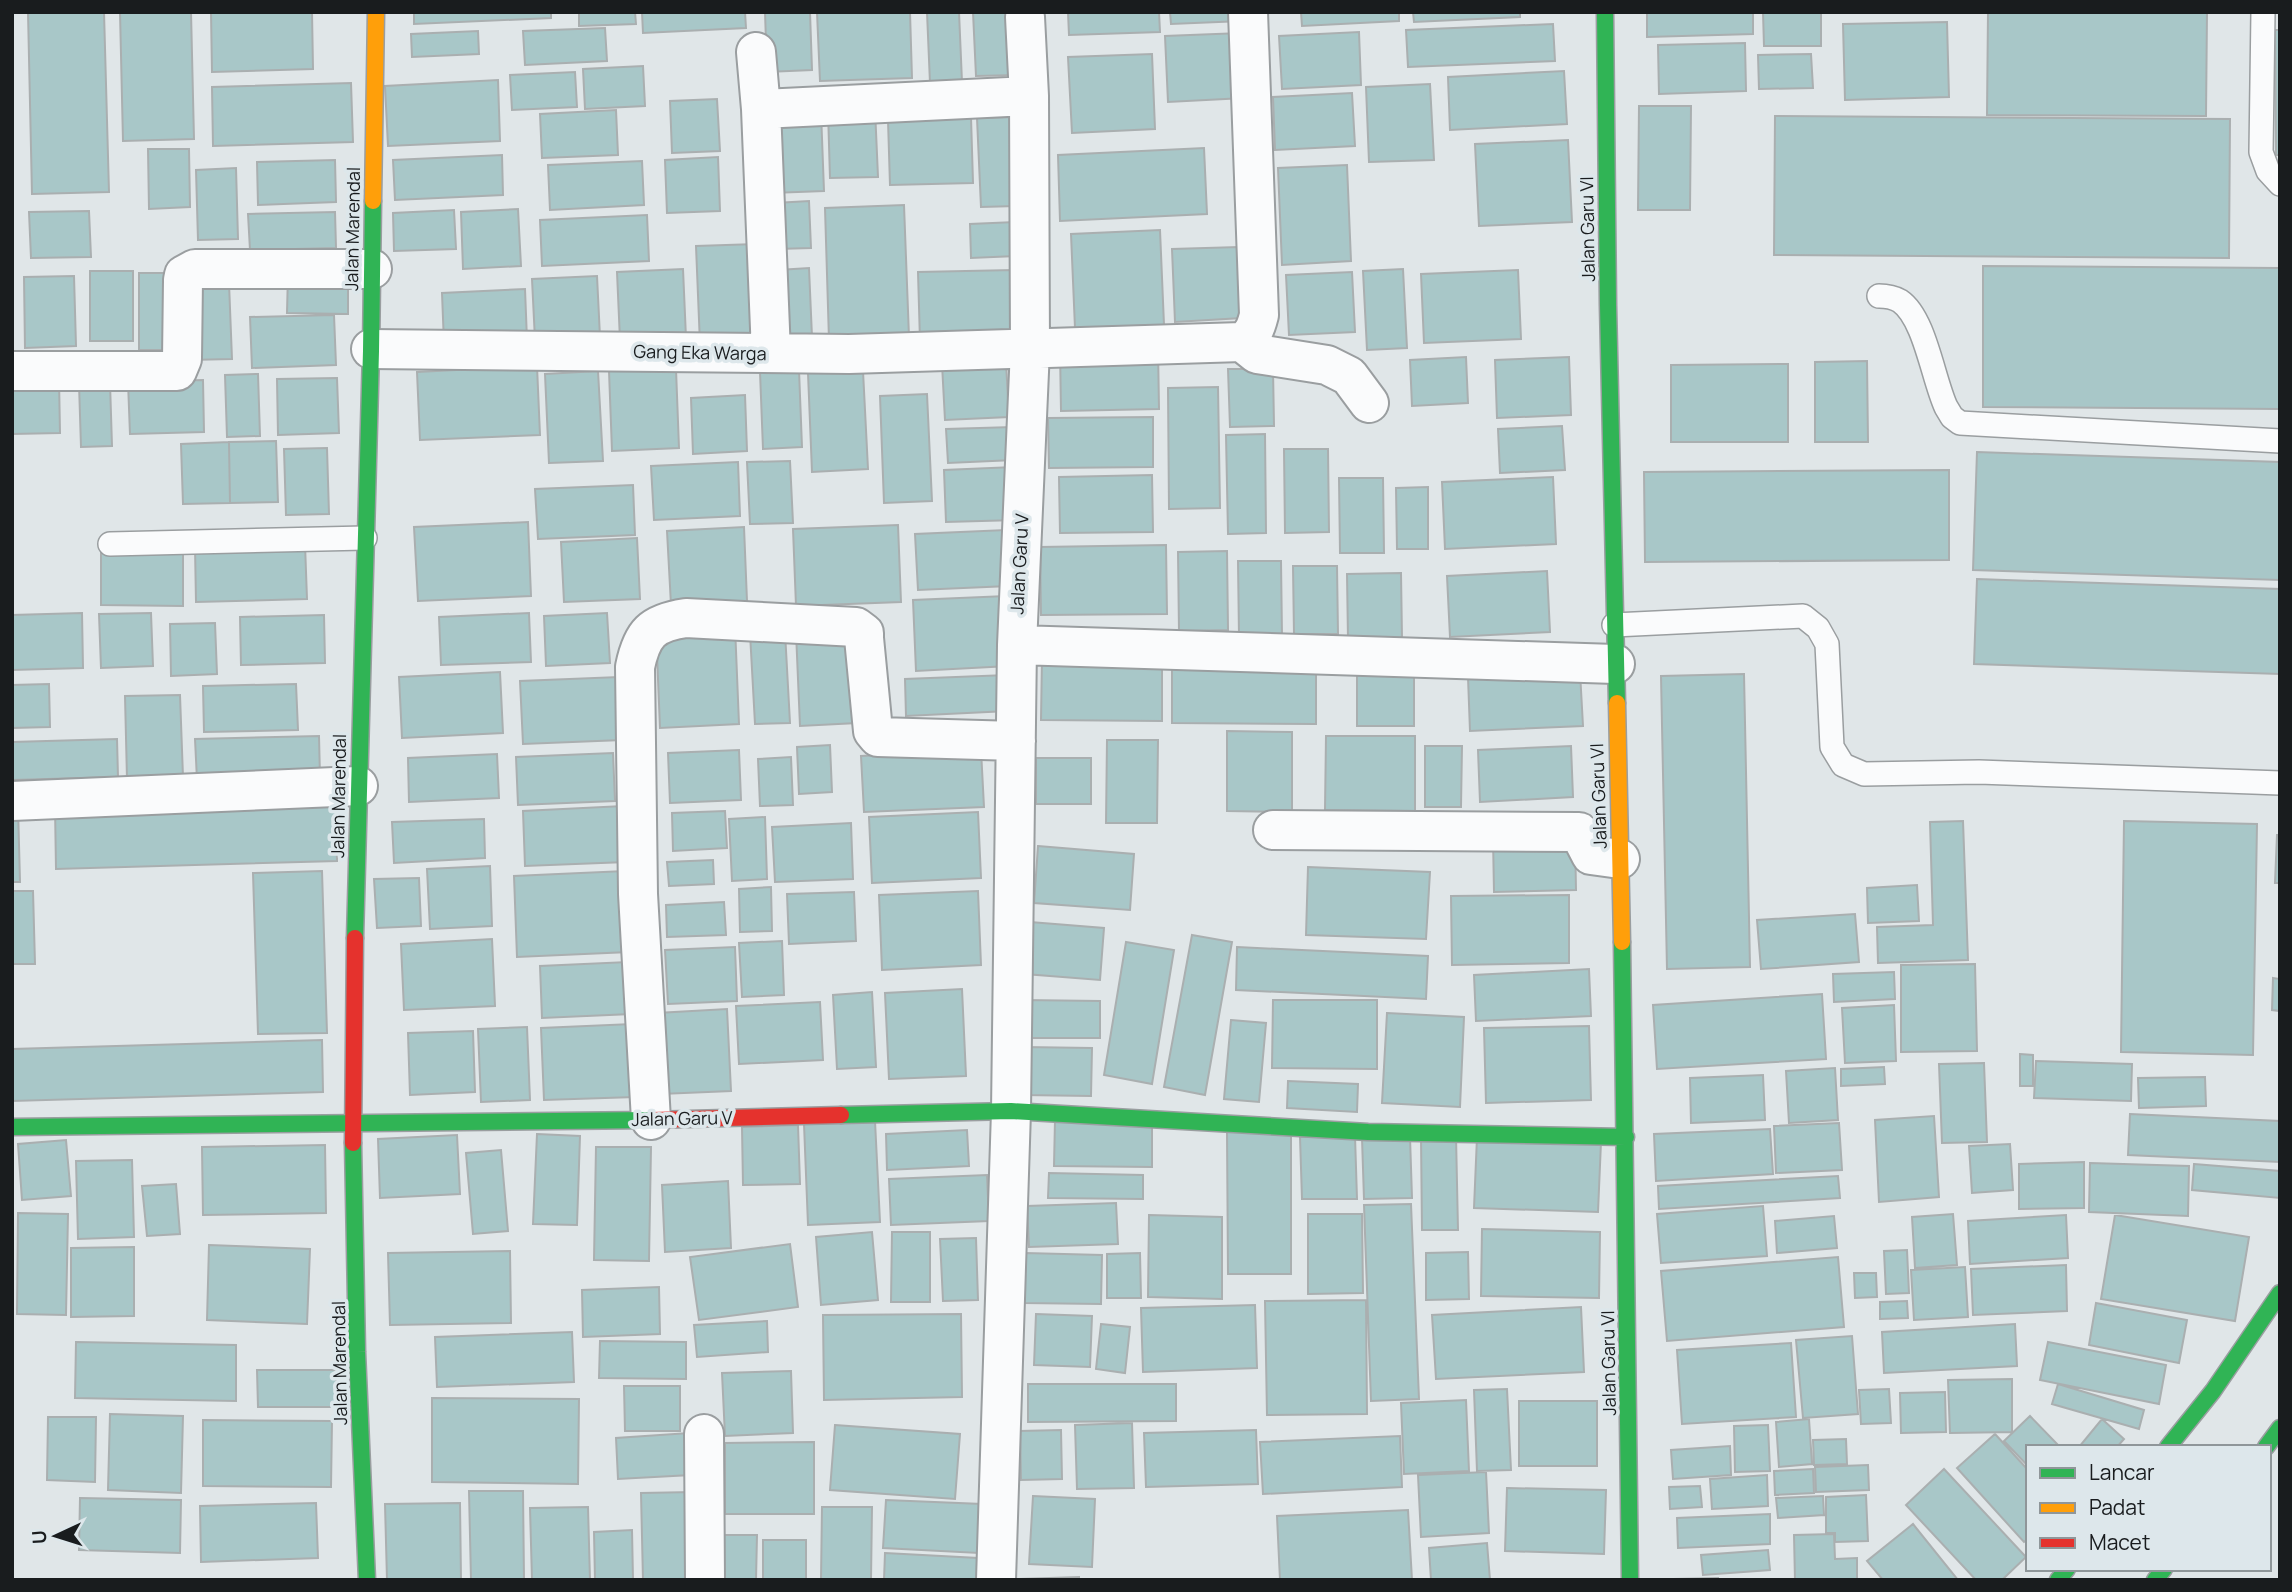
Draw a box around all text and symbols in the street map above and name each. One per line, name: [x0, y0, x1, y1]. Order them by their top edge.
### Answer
street label: Jalan Marendal: [339, 167, 365, 291]
street label: Jalan Garu VI: [1574, 176, 1600, 282]
street label: Gang Eka Warga: [633, 339, 767, 365]
street label: Jalan Garu V: [1004, 513, 1034, 615]
street label: Jalan Marendal: [325, 734, 351, 858]
street label: Jalan Garu VI: [1584, 743, 1612, 849]
street label: Jalan Garu V: [631, 1105, 733, 1131]
street label: Jalan Marendal: [326, 1301, 352, 1425]
street label: Jalan Garu VI: [1595, 1310, 1621, 1416]
legend: [2026, 1445, 2271, 1571]
text: Lancar: [2089, 1458, 2155, 1486]
text: Padat: [2089, 1493, 2145, 1521]
north arrow: [21, 1501, 91, 1571]
text: Macet: [2089, 1528, 2150, 1556]
text: U: [26, 1529, 52, 1545]

